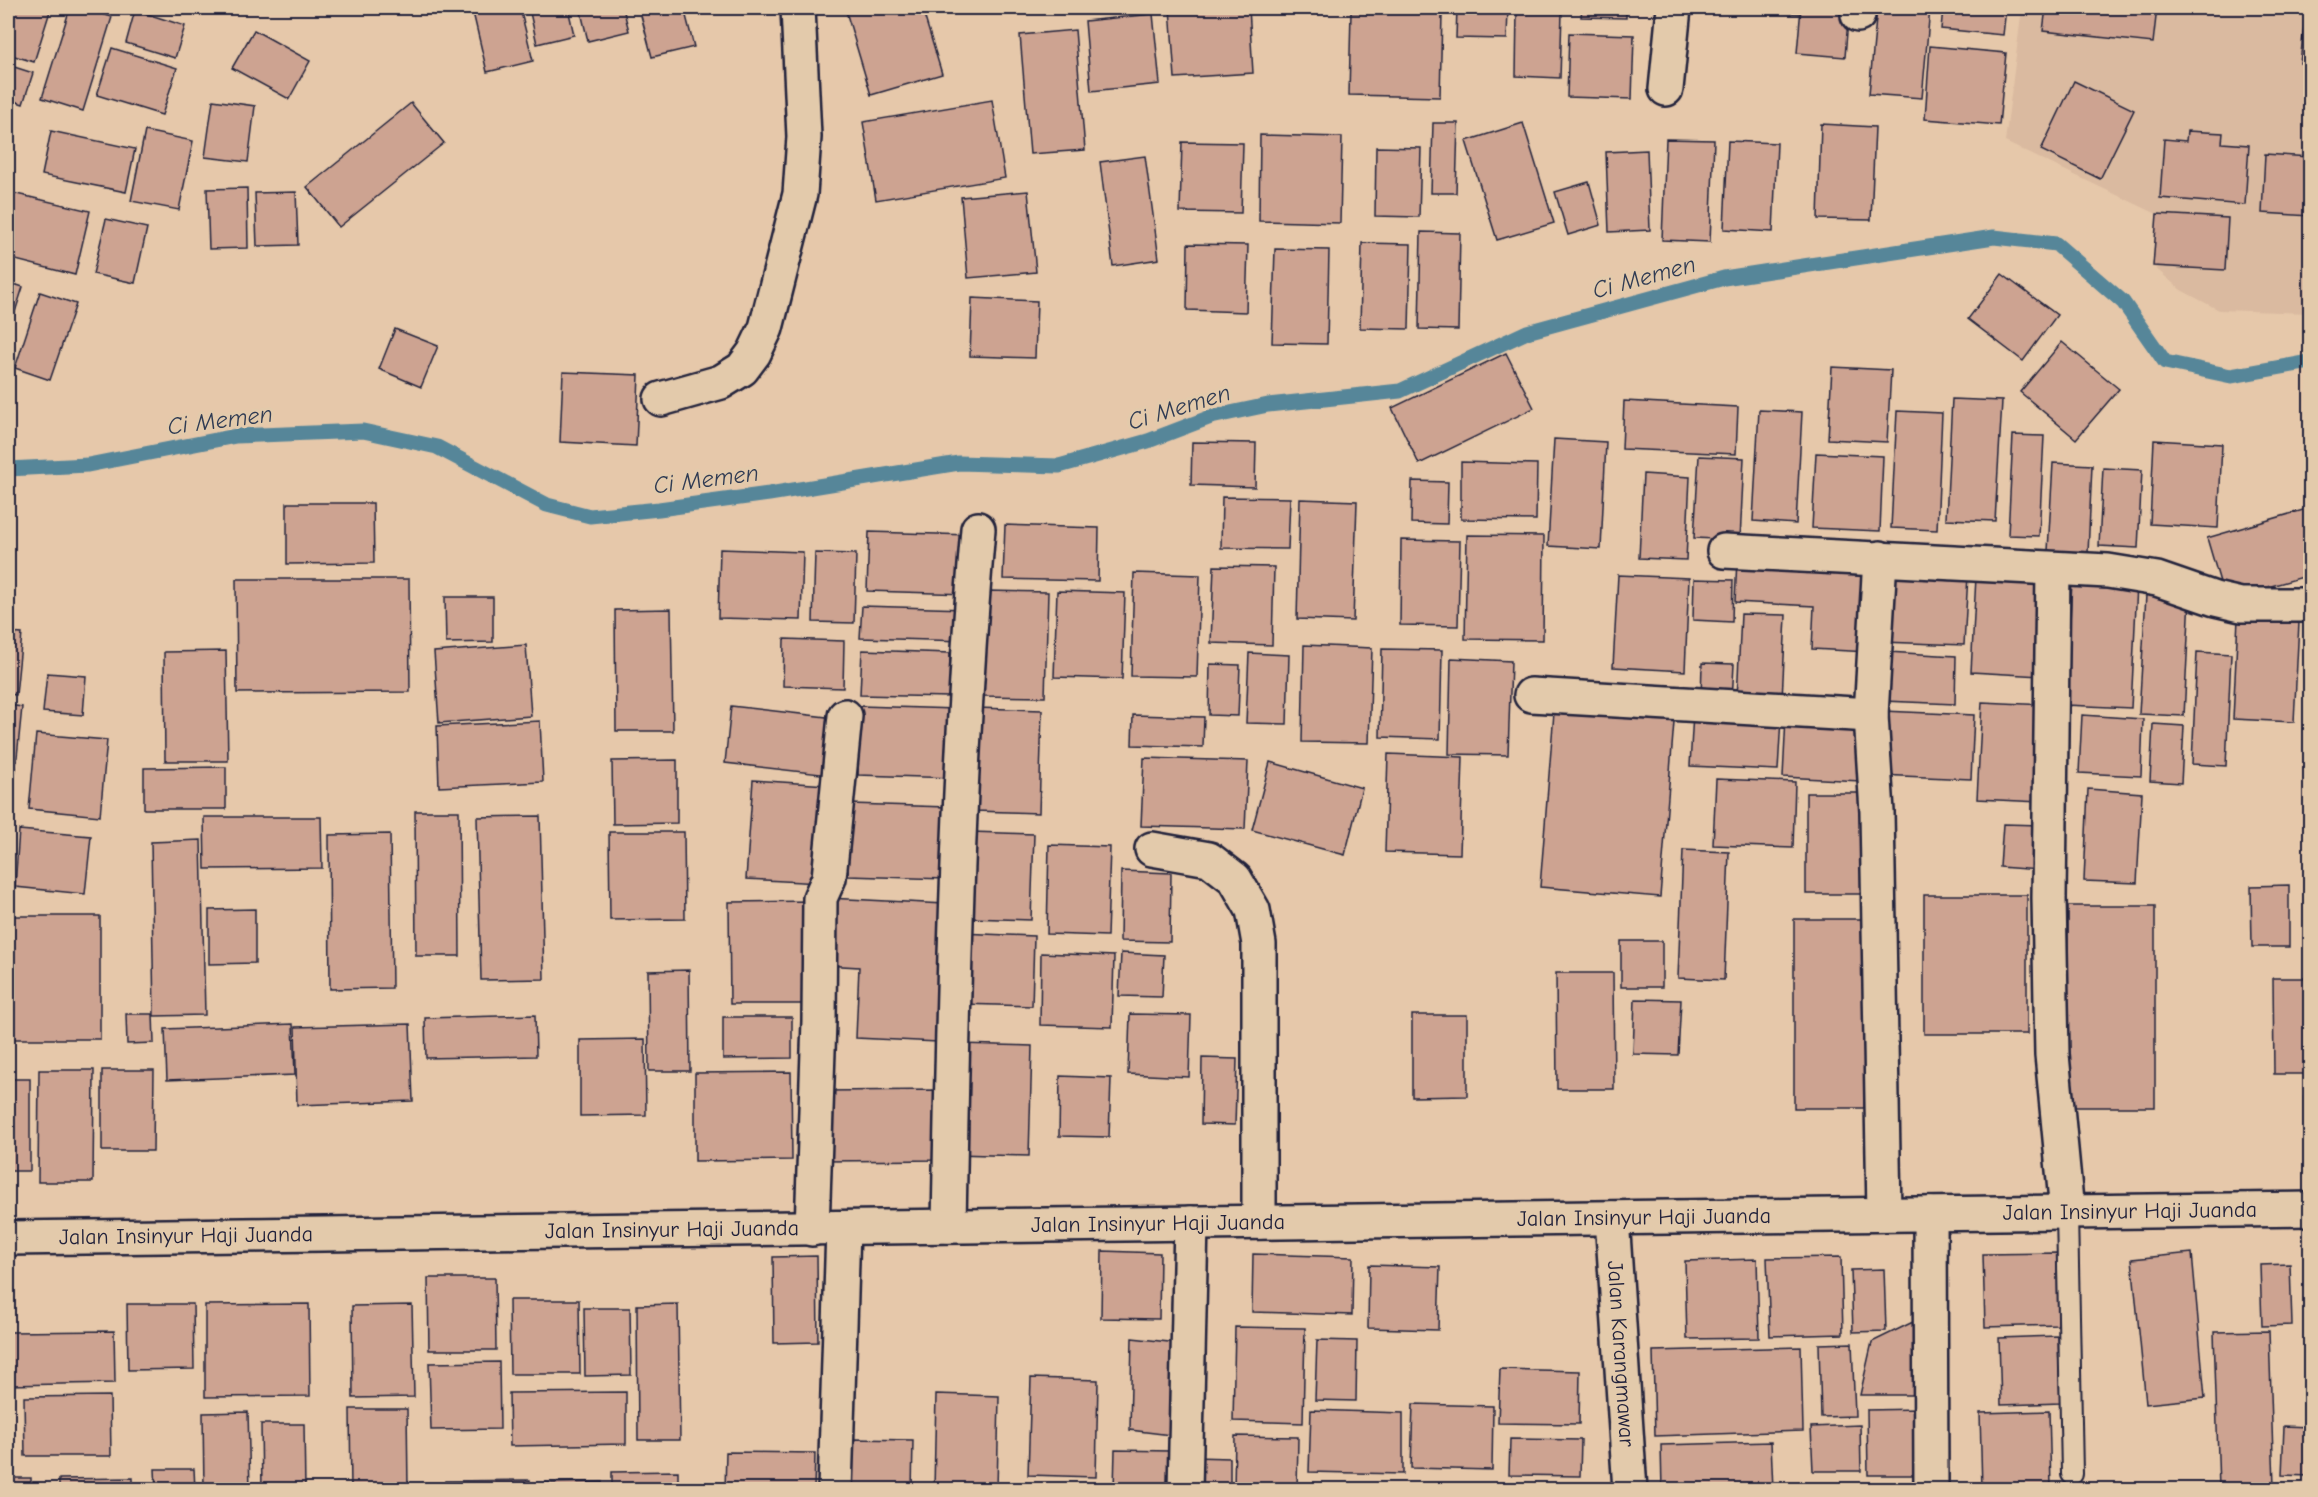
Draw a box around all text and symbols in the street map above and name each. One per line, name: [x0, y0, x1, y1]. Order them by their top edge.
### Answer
water label: Ci Memen: [1589, 250, 1699, 304]
water label: Ci Memen: [1124, 378, 1234, 436]
water label: Ci Memen: [166, 400, 274, 440]
water label: Ci Memen: [652, 459, 760, 499]
street label: Jalan Insinyur Haji Juanda: [2003, 1197, 2257, 1226]
street label: Jalan Insinyur Haji Juanda: [1517, 1203, 1771, 1232]
street label: Jalan Insinyur Haji Juanda: [1031, 1209, 1285, 1238]
street label: Jalan Insinyur Haji Juanda: [545, 1215, 799, 1244]
street label: Jalan Insinyur Haji Juanda: [59, 1221, 313, 1250]
street label: Jalan Karangmawar: [1602, 1260, 1640, 1448]

